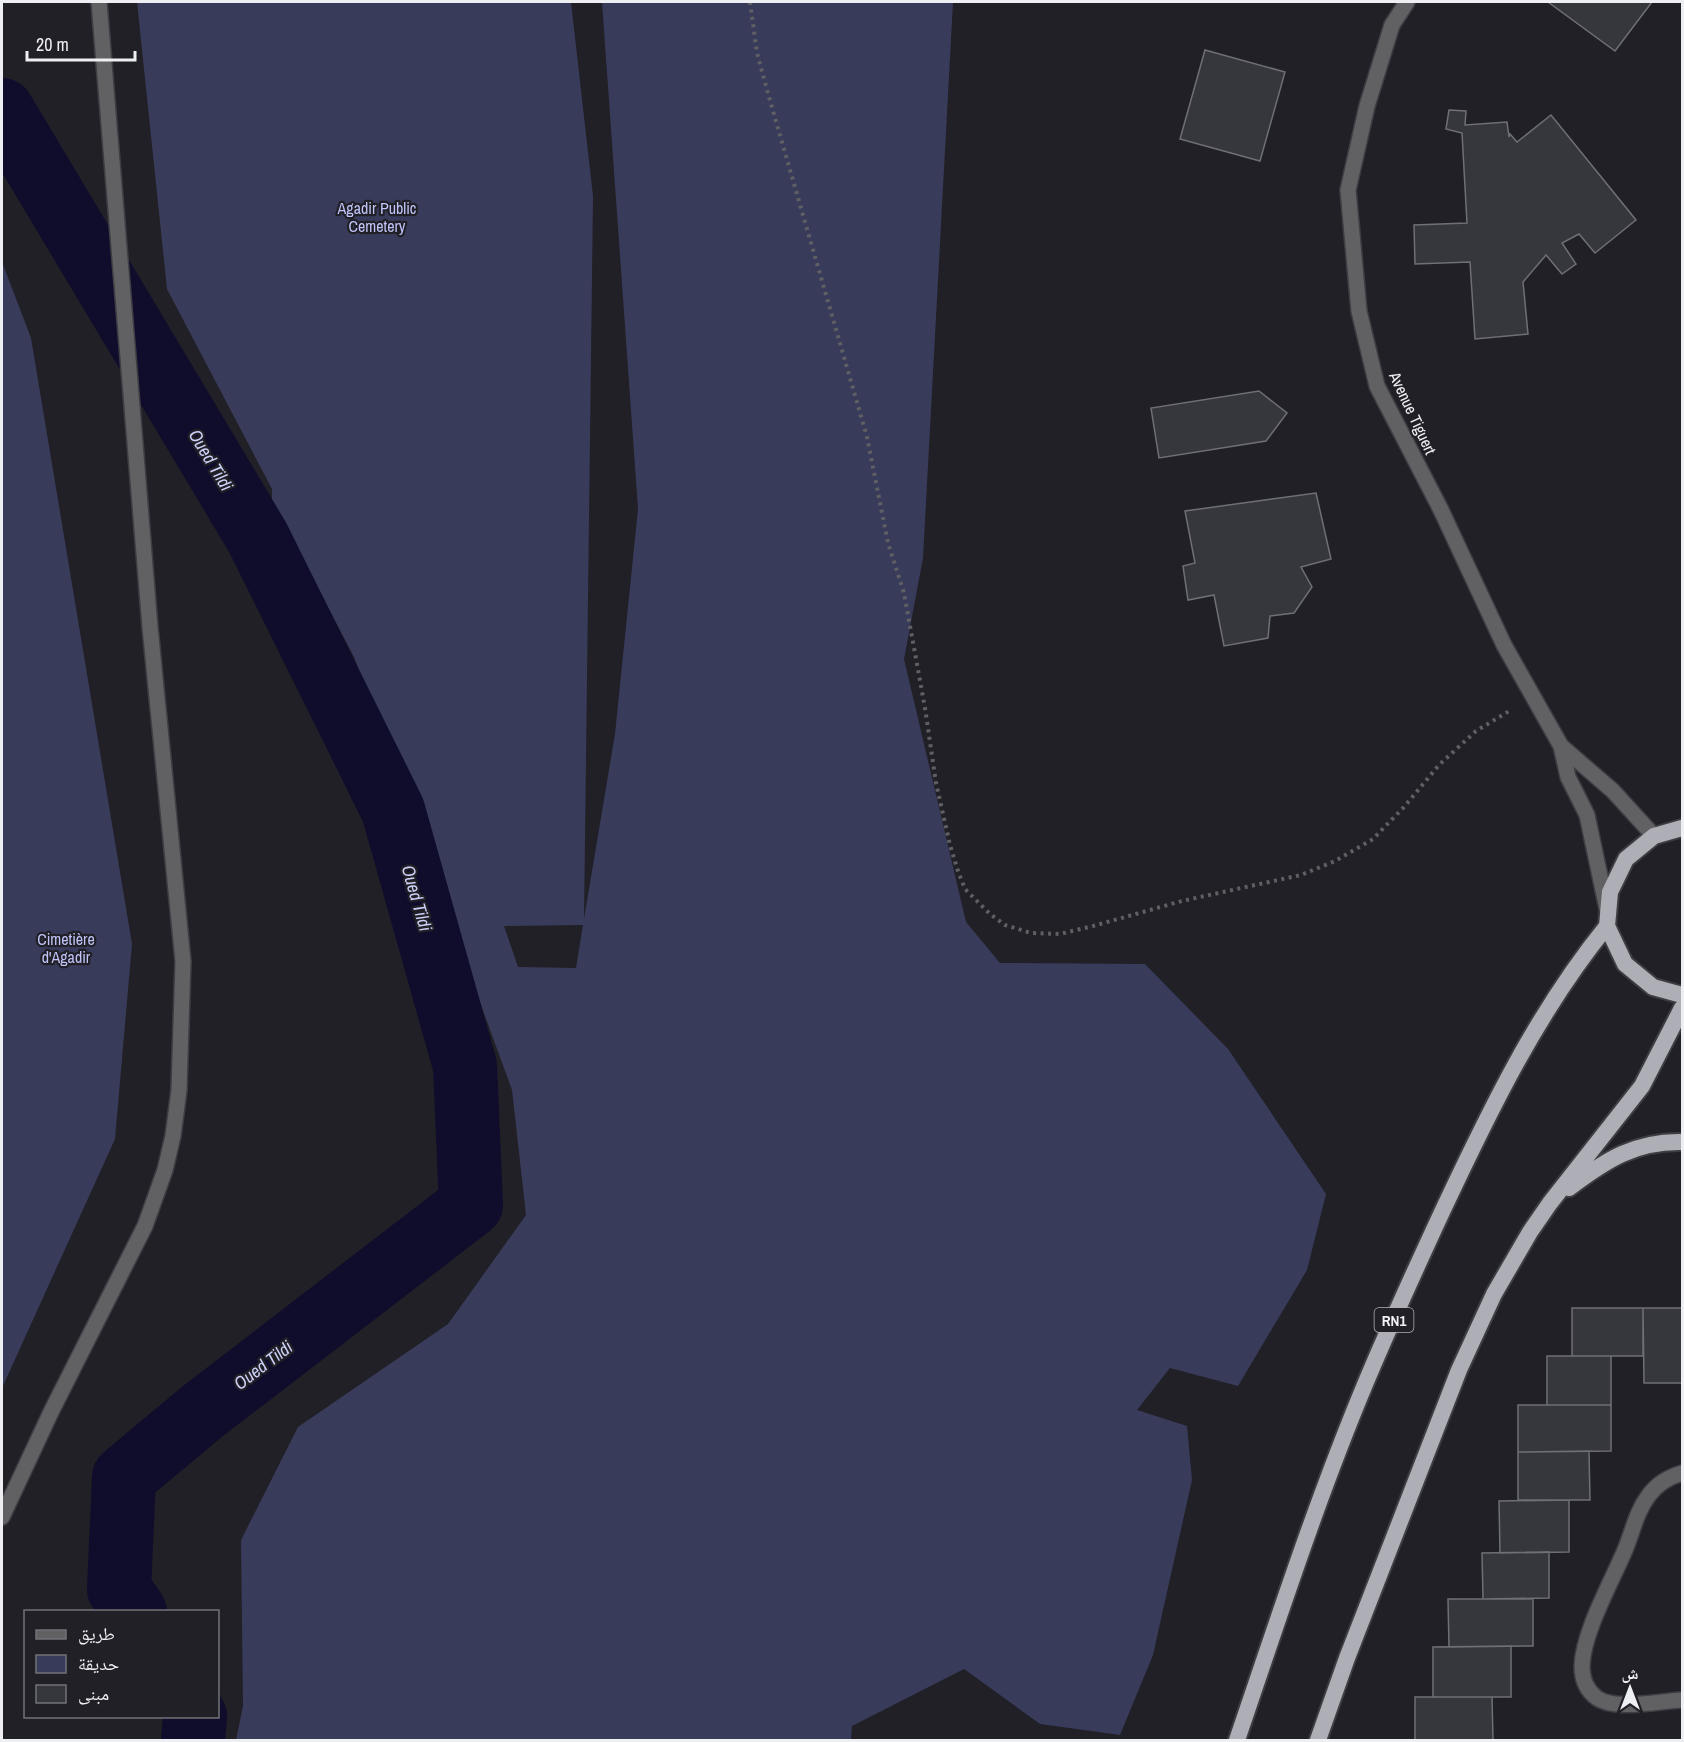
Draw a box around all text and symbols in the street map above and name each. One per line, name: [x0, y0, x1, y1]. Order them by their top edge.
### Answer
scale bar: [27, 24, 135, 62]
text: 20 m: [36, 32, 69, 57]
park label: Agadir Public Cemetery: [337, 197, 417, 237]
street label: Avenue Tiguert: [1384, 367, 1442, 458]
water label: Oued Tildi: [183, 424, 239, 496]
water label: Oued Tildi: [396, 862, 438, 934]
park label: Cimetière d'Agadir: [37, 928, 95, 968]
road number: RN1: [1374, 1308, 1414, 1332]
water label: Oued Tildi: [228, 1335, 298, 1395]
legend: [24, 1610, 219, 1718]
text: طريق: [78, 1621, 115, 1646]
text: حديقة: [78, 1651, 119, 1676]
north arrow: [1600, 1658, 1660, 1718]
text: ش: [1622, 1662, 1639, 1684]
text: مبنى: [78, 1681, 109, 1706]

